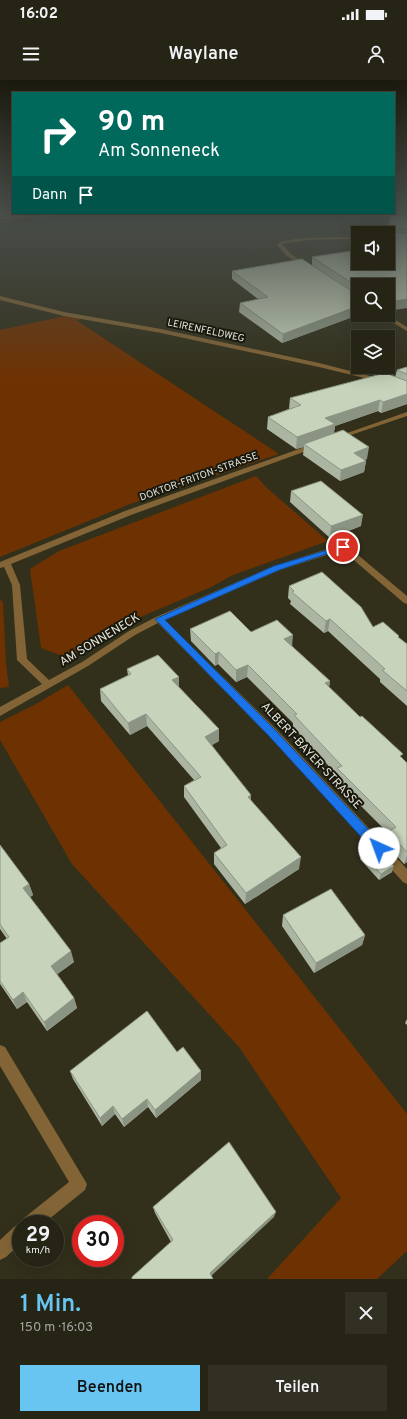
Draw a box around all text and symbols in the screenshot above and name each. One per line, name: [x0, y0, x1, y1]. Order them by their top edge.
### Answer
text: 16:02: [20, 5, 58, 24]
icon: menu: [20, 43, 42, 65]
text: Waylane: [169, 43, 238, 66]
icon: person: [365, 43, 387, 65]
text: 90 m: [98, 105, 165, 141]
icon: right: [32, 108, 84, 160]
text: Am Sonneneck: [98, 140, 220, 163]
icon: arrive: [75, 184, 97, 206]
text: Dann: [32, 186, 67, 205]
map controls: [351, 226, 395, 374]
button: sound: [351, 226, 395, 270]
button: search: [351, 278, 395, 322]
street label: LEIRENFELDWEG: [166, 316, 246, 346]
button: layers: [351, 330, 395, 374]
street label: DOKTOR-FRITON-STRASSE: [138, 450, 260, 504]
pin: [326, 530, 360, 564]
icon: arrive: [332, 536, 354, 558]
street label: AM SONNENECK: [57, 610, 143, 670]
street label: ALBERT-BAYER-STRASSE: [257, 699, 365, 813]
position arrow: [358, 827, 400, 869]
speed limit sign: 30: [72, 1215, 124, 1267]
text: 29: [26, 1223, 50, 1249]
text: km/h: [26, 1244, 50, 1257]
text: 1 Min.: [20, 1290, 81, 1320]
button: close: [345, 1292, 387, 1334]
text: 150 m · 16:03: [20, 1320, 93, 1336]
button: Beenden: [20, 1365, 200, 1411]
button: Teilen: [208, 1365, 387, 1411]

